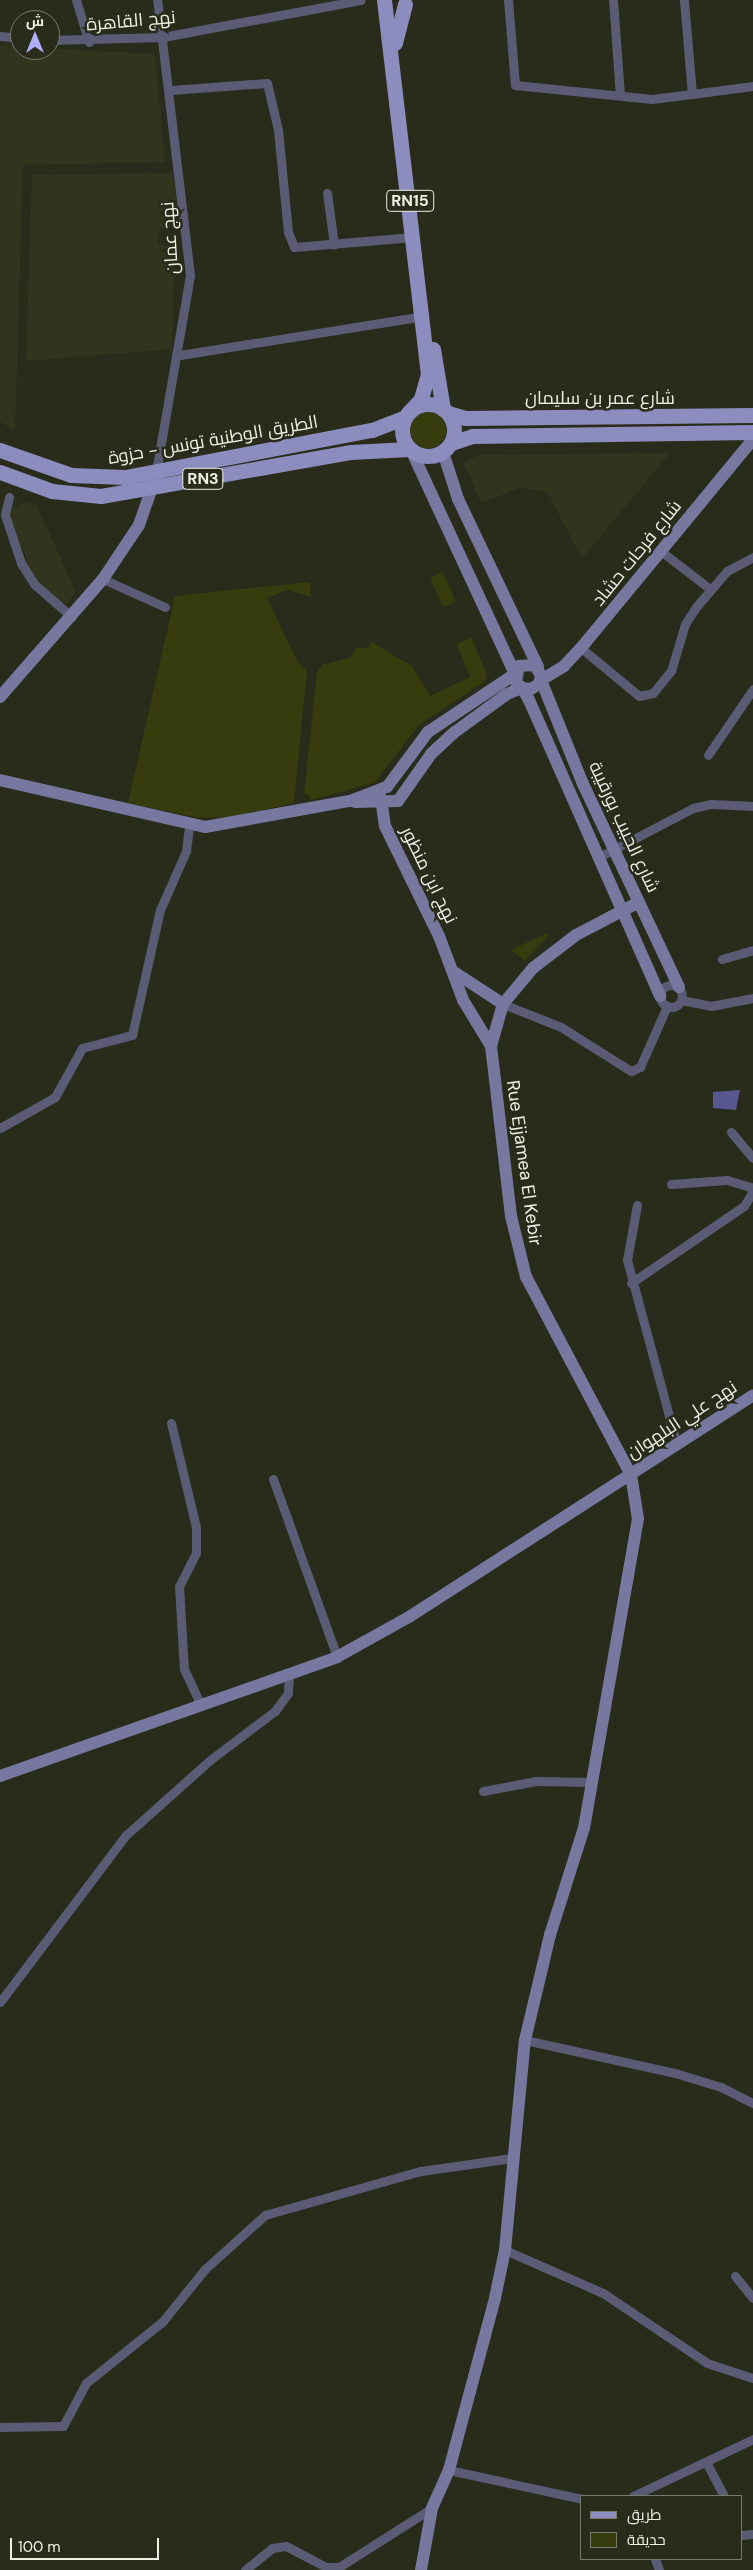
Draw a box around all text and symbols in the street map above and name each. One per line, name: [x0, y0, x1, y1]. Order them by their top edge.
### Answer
street label: نهج القاهرة: [85, 6, 177, 36]
north arrow: [10, 10, 60, 60]
text: ش: [26, 12, 44, 30]
road number: RN15: [385, 188, 435, 215]
street label: نهج عمان: [157, 201, 183, 275]
street label: شارع عمر بن سليمان: [525, 387, 675, 409]
street label: الطريق الوطنية تونس - حزوة: [106, 411, 320, 469]
road number: RN3: [182, 466, 224, 492]
street label: شارع فرحات حشاد: [588, 496, 686, 610]
street label: شارع الحبيب بورقيبة: [584, 758, 664, 896]
street label: نهج ابن منظور: [396, 823, 462, 927]
street label: Rue Ejjamea El Kebir: [502, 1079, 546, 1247]
street label: نهج علي البلهوان: [623, 1376, 741, 1464]
legend: [580, 2495, 743, 2560]
text: طريق: [627, 2505, 661, 2525]
scale bar: [12, 2528, 161, 2560]
text: حديقة: [627, 2530, 666, 2550]
text: 100 m: [18, 2537, 61, 2557]

